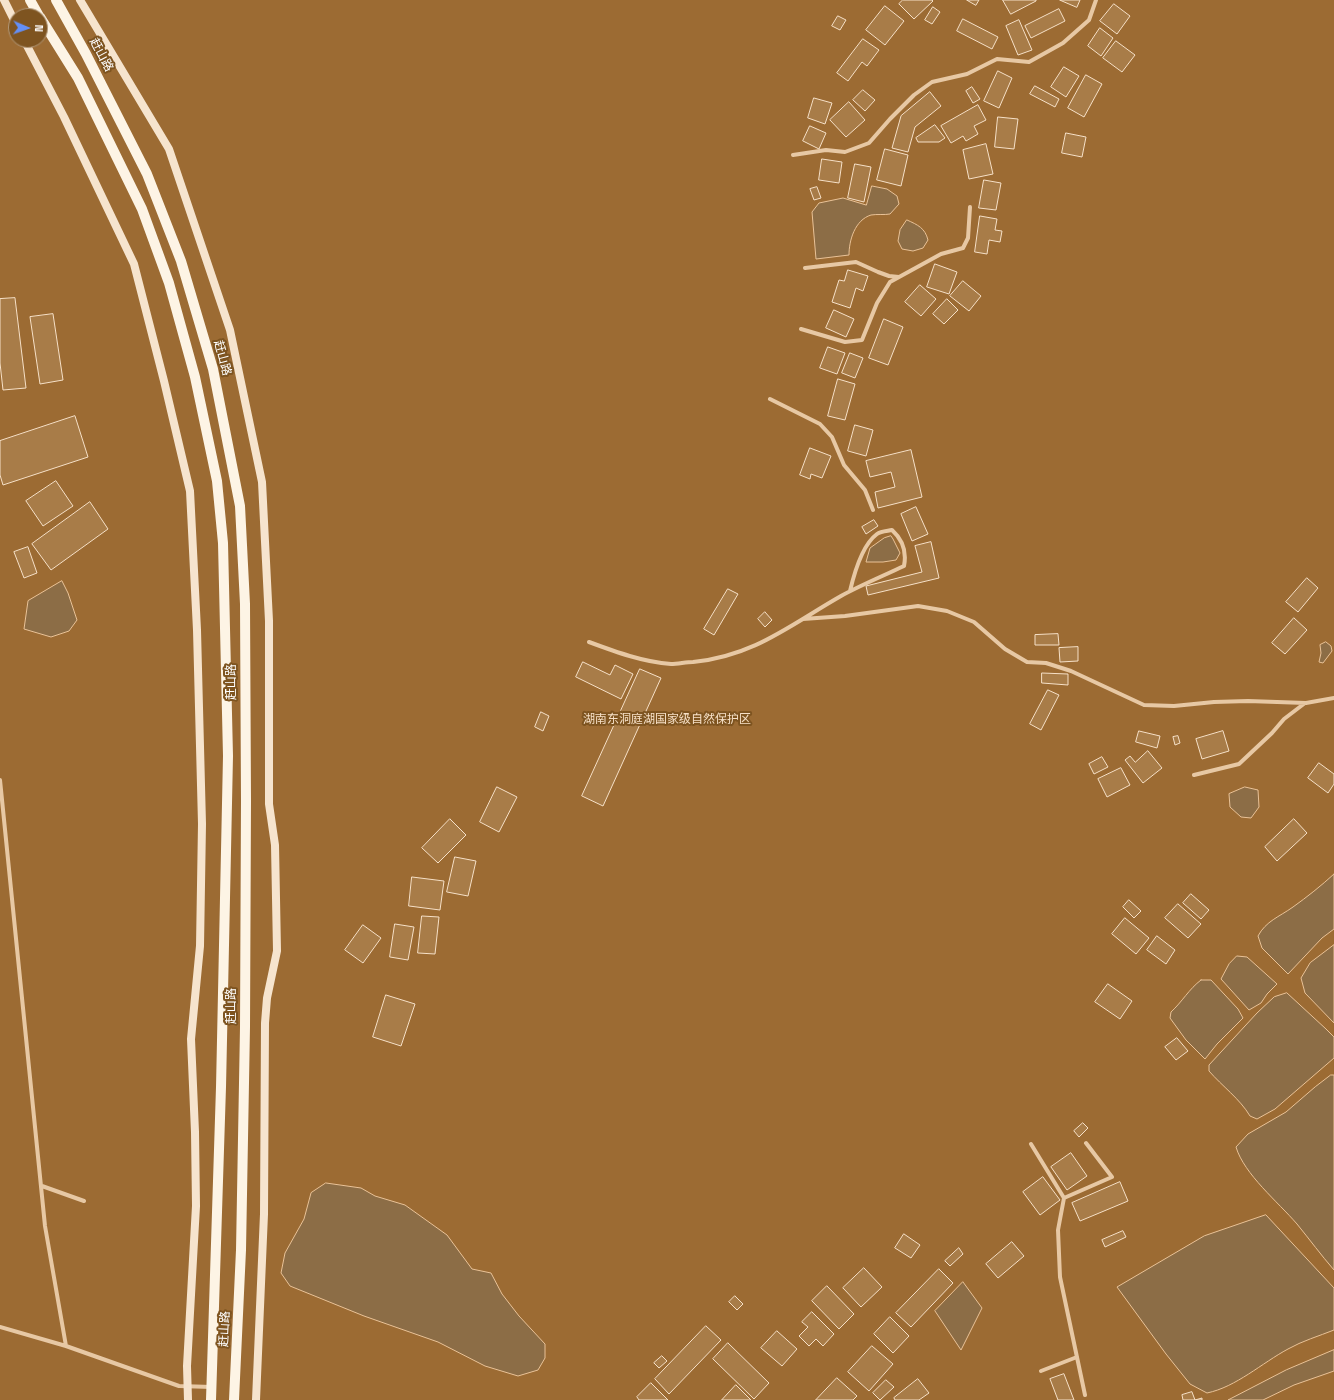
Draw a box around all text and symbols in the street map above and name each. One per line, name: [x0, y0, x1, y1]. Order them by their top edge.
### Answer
north arrow: [8, 8, 48, 48]
text: N: [32, 24, 46, 32]
street label: 赶山路: [86, 36, 116, 74]
street label: 赶山路: [210, 339, 234, 377]
street label: 赶山路: [225, 664, 239, 700]
park label: 湖南东洞庭湖国家级自然保护区: [583, 713, 751, 727]
street label: 赶山路: [225, 988, 239, 1024]
street label: 赶山路: [217, 1311, 233, 1347]

